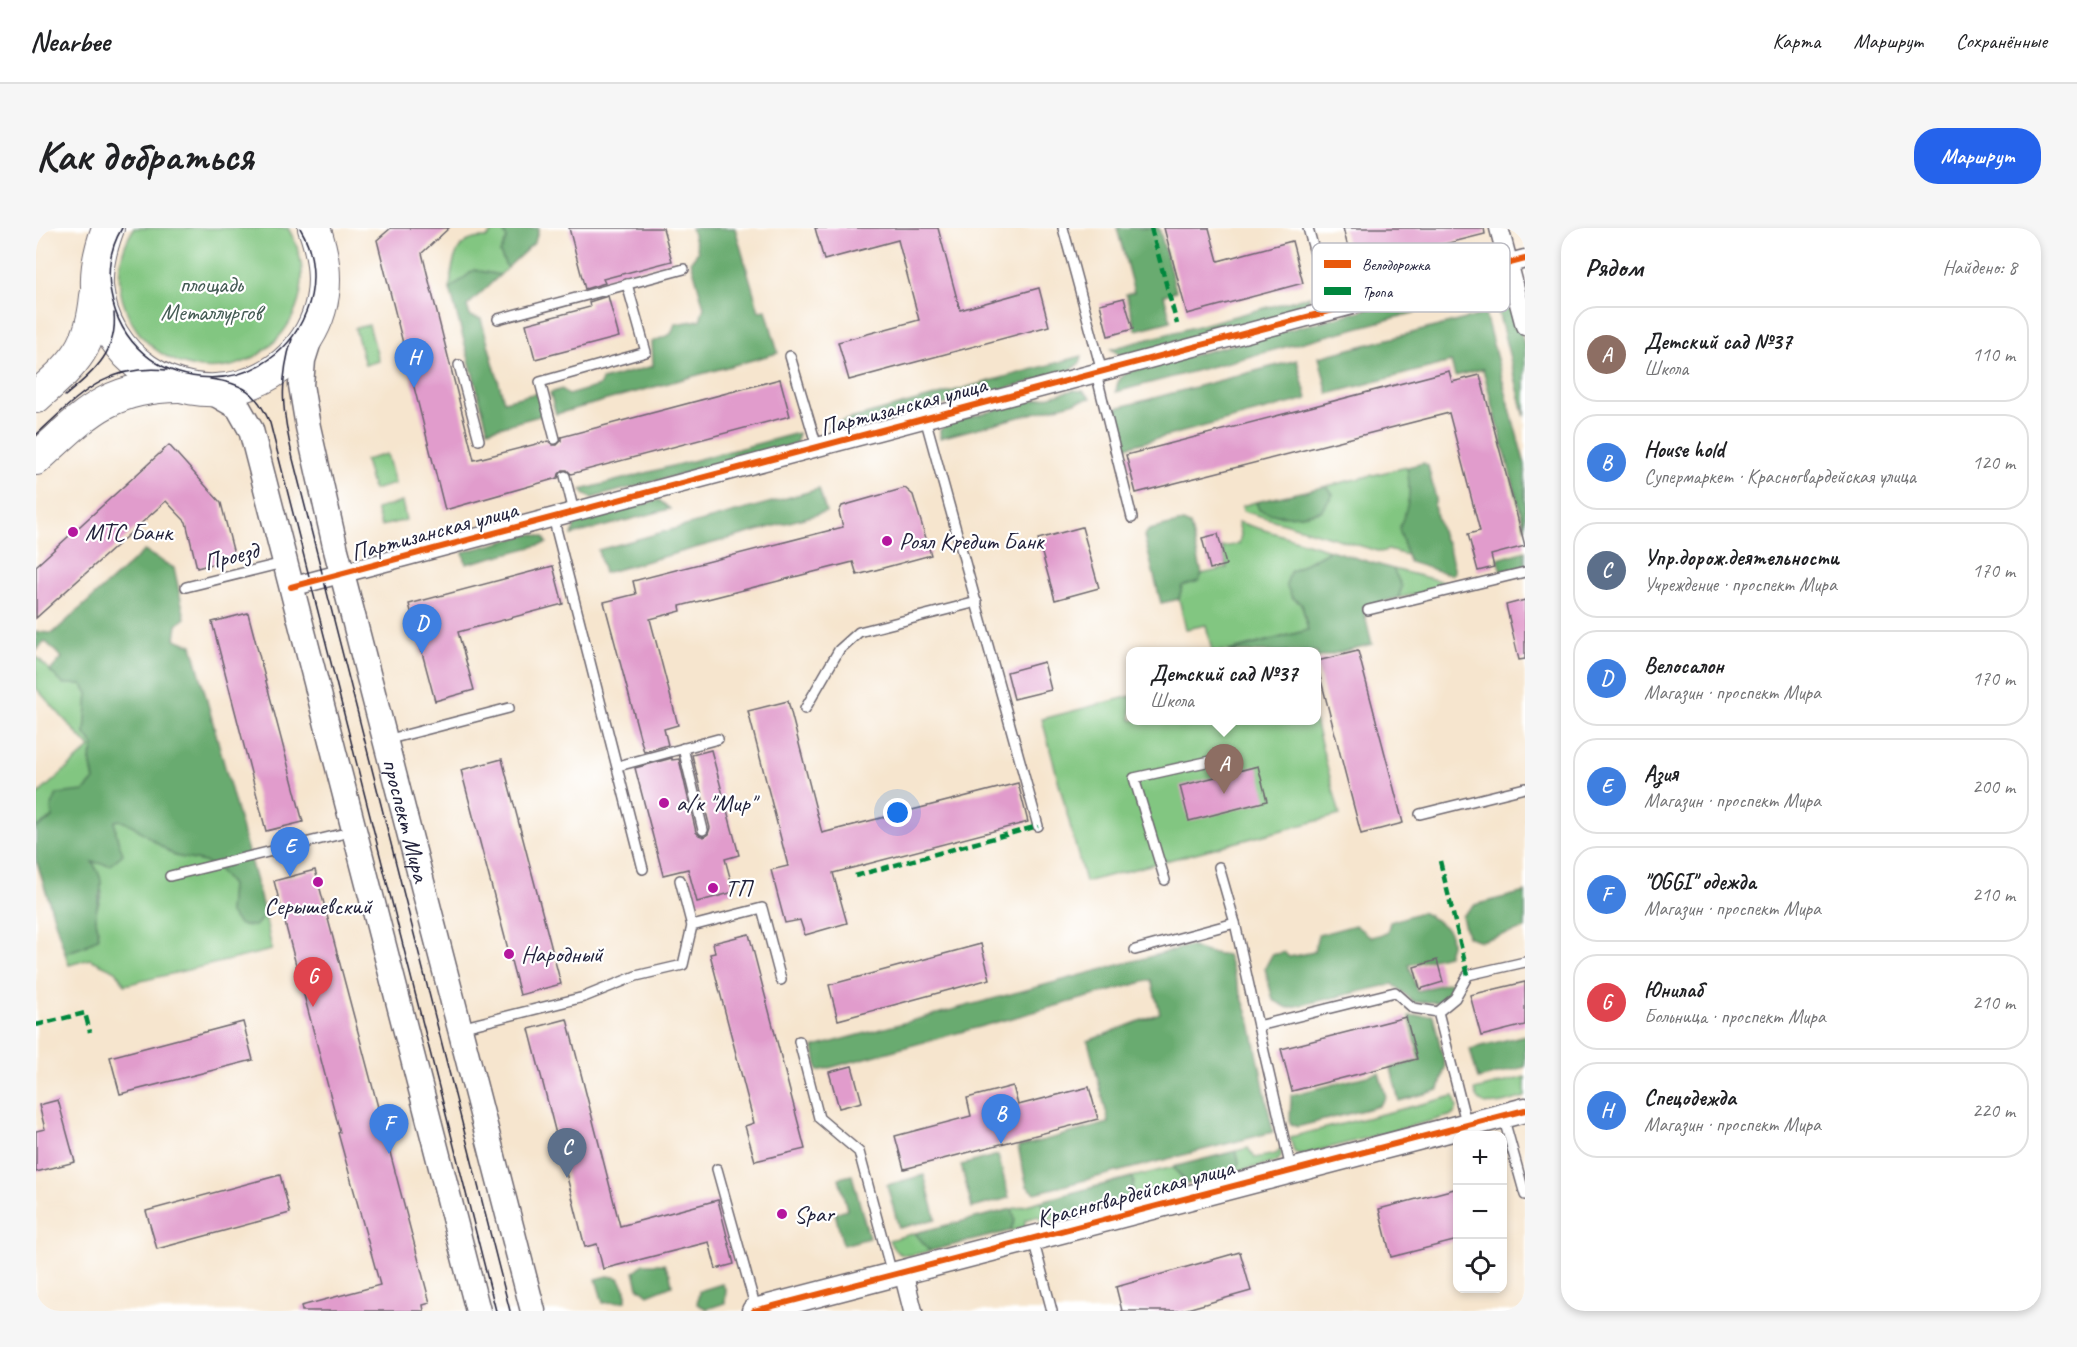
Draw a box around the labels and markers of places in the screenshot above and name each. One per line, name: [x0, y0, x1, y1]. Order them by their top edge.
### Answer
pin: H: [394, 338, 434, 388]
place label: МТС Банк: [85, 517, 174, 547]
marker: МТС Банк: [66, 525, 80, 539]
place label: Роял Кредит Банк: [899, 526, 1046, 556]
marker: Роял Кредит Банк: [880, 534, 894, 548]
pin: D: [402, 604, 442, 654]
pin: A: [1204, 744, 1244, 794]
place label: а/к "Мир": [676, 788, 761, 818]
marker: а/к "Мир": [657, 796, 671, 810]
pin: E: [270, 828, 310, 877]
place label: ТП: [725, 873, 754, 903]
marker: Серышевский: [311, 875, 325, 889]
marker: ТП: [706, 881, 720, 895]
place label: Серышевский: [264, 891, 374, 921]
place label: Народный: [521, 939, 605, 969]
marker: Народный: [502, 947, 516, 961]
pin: G: [294, 958, 332, 1007]
pin: B: [982, 1094, 1020, 1144]
pin: F: [370, 1104, 408, 1154]
pin: C: [548, 1128, 586, 1178]
place label: Spar: [794, 1199, 836, 1229]
marker: Spar: [775, 1207, 789, 1221]

